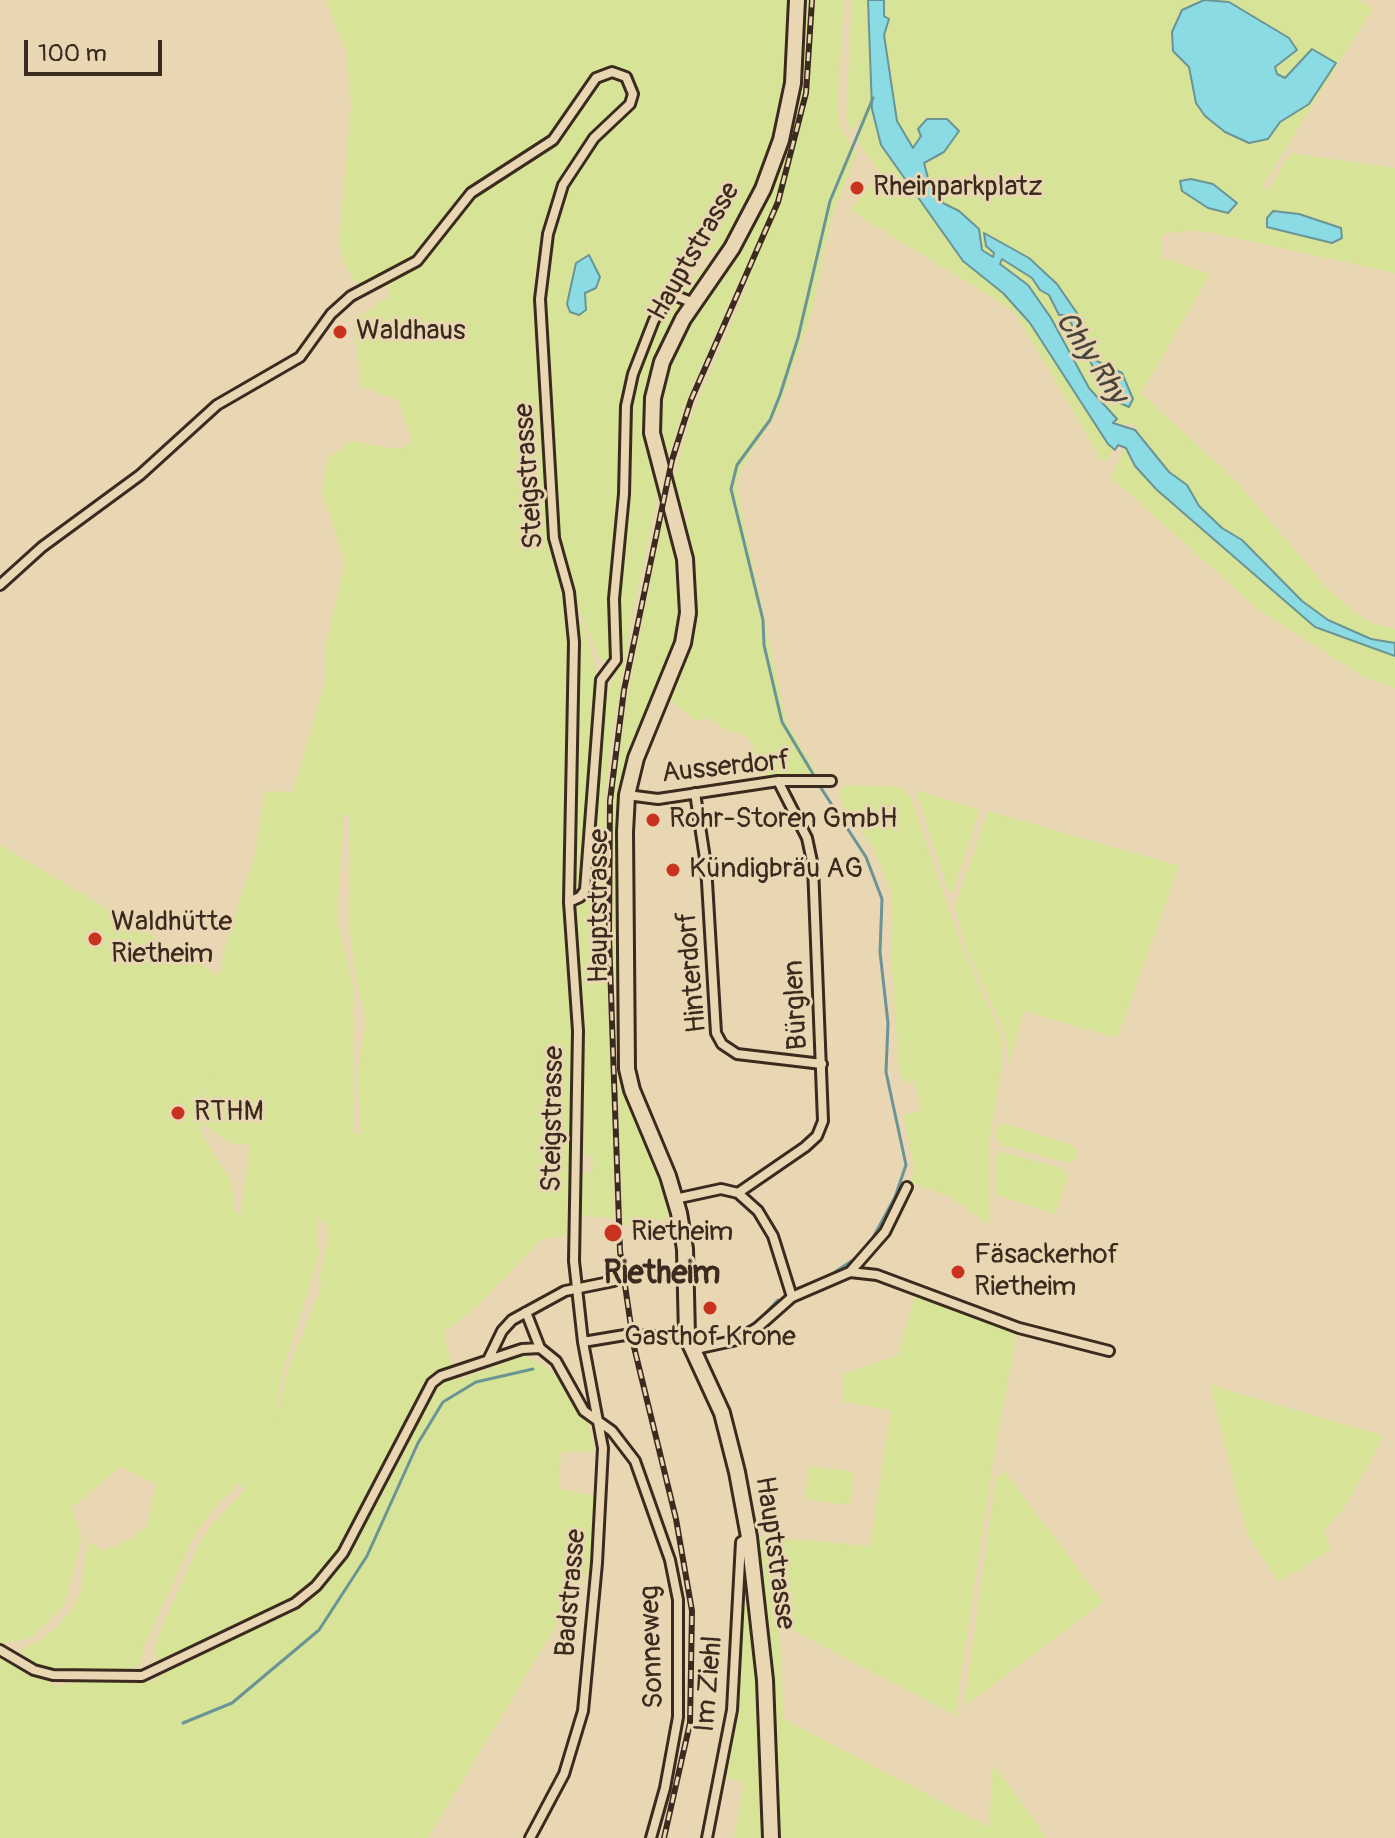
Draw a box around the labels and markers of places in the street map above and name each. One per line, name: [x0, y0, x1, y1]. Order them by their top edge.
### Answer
place label: Rheinparkplatz: [873, 171, 1043, 205]
marker: Rheinparkplatz: [848, 179, 866, 197]
place label: Waldhaus: [356, 315, 466, 349]
marker: Waldhaus: [331, 323, 349, 341]
place label: Rohr-Storen GmbH: [669, 803, 897, 837]
marker: Rohr-Storen GmbH: [644, 811, 662, 829]
place label: Kündigbräu AG: [689, 853, 863, 887]
marker: Kündigbräu AG: [664, 861, 682, 879]
place label: Waldhütte Rietheim: [111, 906, 232, 972]
marker: Waldhütte Rietheim: [86, 930, 104, 948]
place label: RTHM: [194, 1096, 264, 1130]
marker: RTHM: [169, 1104, 187, 1122]
place label: Rietheim: [631, 1216, 733, 1250]
marker: Rietheim: [602, 1222, 624, 1244]
place label: Fäsackerhof Rietheim: [974, 1239, 1119, 1305]
marker: Fäsackerhof Rietheim: [949, 1263, 967, 1281]
marker: Gasthof Krone: [701, 1299, 719, 1317]
place label: Gasthof Krone: [624, 1321, 796, 1355]

